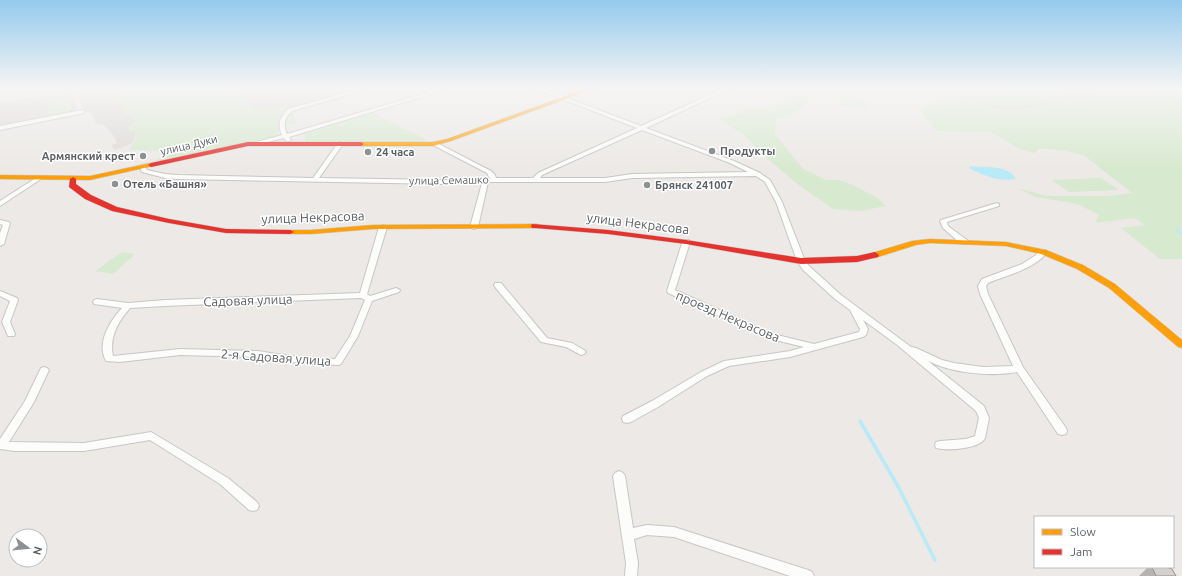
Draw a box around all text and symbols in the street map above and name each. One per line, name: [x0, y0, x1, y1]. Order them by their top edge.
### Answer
street label: улица Дуки: [159, 133, 219, 157]
place label: Продукты: [720, 145, 775, 157]
place label: 24 часа: [376, 146, 415, 158]
marker: Продукты: [707, 146, 717, 156]
marker: 24 часа: [363, 147, 373, 157]
place label: Армянский крест: [42, 150, 135, 162]
marker: Армянский крест: [138, 151, 148, 161]
street label: улица Семашко: [409, 173, 489, 187]
place label: Отель «Башня»: [123, 178, 207, 190]
marker: Отель «Башня»: [110, 179, 120, 189]
place label: Брянск 241007: [655, 179, 733, 191]
marker: Брянск 241007: [642, 180, 652, 190]
street label: улица Некрасова: [261, 208, 365, 226]
street label: улица Некрасова: [586, 210, 690, 236]
street label: проезд Некрасова: [674, 288, 782, 344]
street label: Садовая улица: [203, 291, 293, 309]
street label: 2-я Садовая улица: [220, 346, 332, 368]
legend: [1034, 516, 1174, 568]
text: Slow: [1070, 525, 1096, 538]
north arrow: [8, 528, 48, 568]
text: N: [31, 545, 45, 556]
text: Jam: [1070, 545, 1092, 558]

